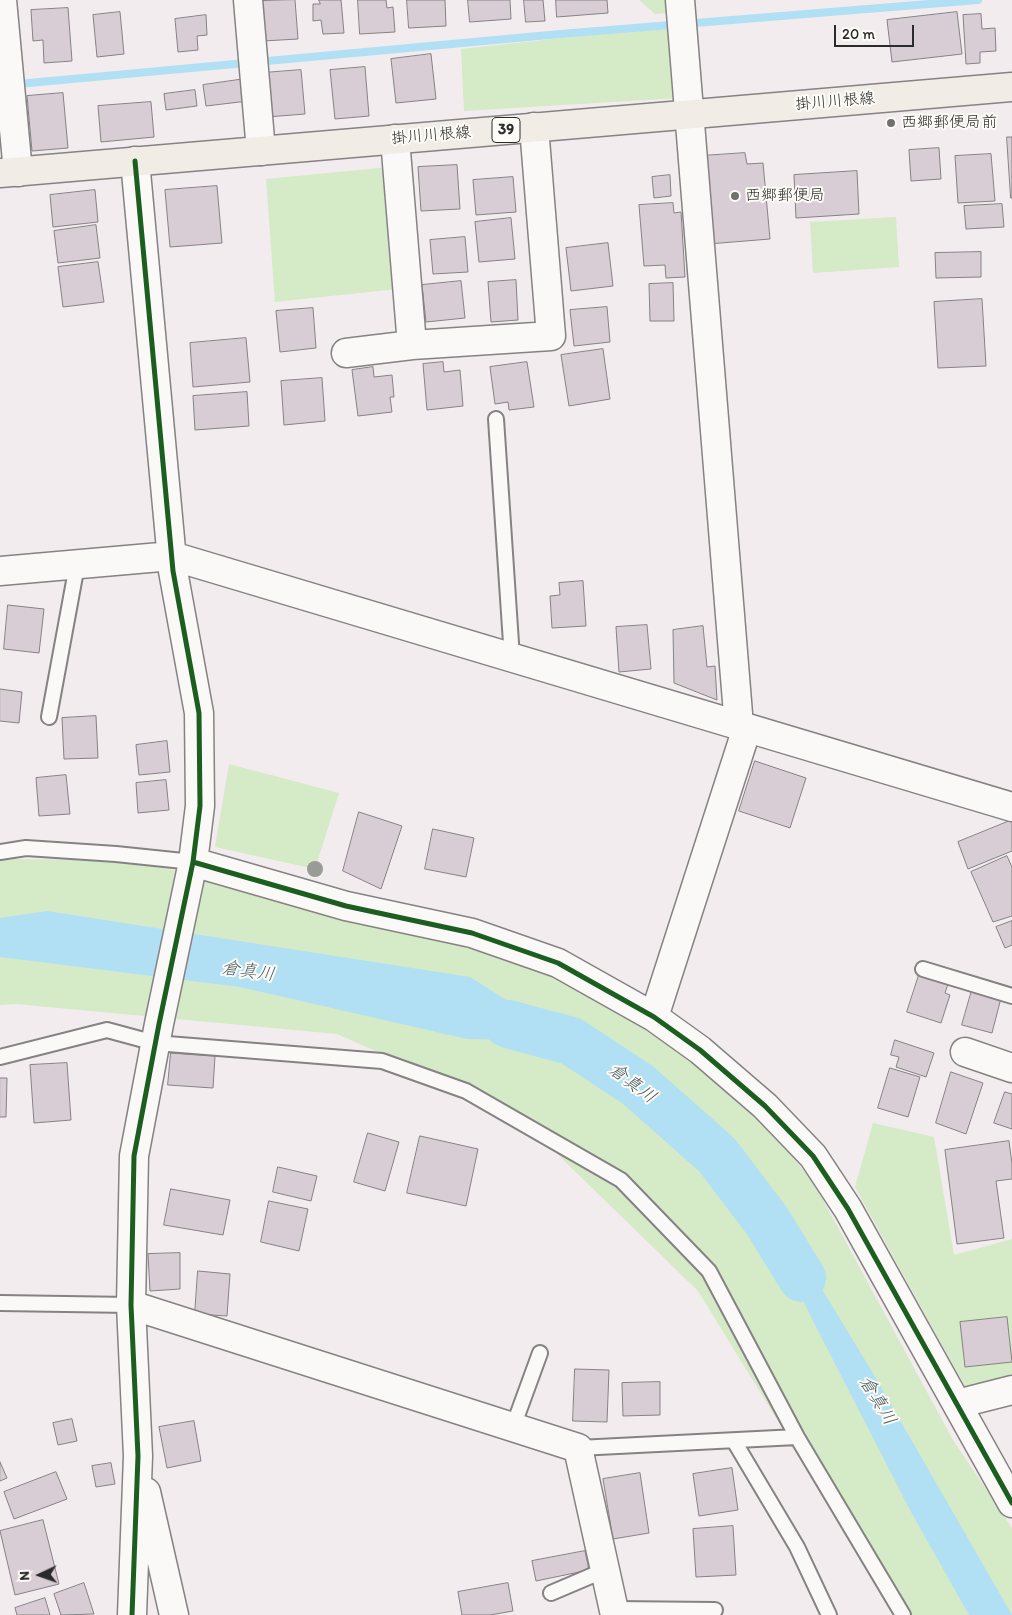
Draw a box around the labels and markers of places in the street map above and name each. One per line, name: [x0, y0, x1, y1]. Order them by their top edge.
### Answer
place label: 西郷郵便局前: [901, 113, 997, 133]
marker: 西郷郵便局前: [885, 117, 897, 129]
place label: 西郷郵便局: [745, 186, 825, 206]
marker: 西郷郵便局: [729, 190, 741, 202]

